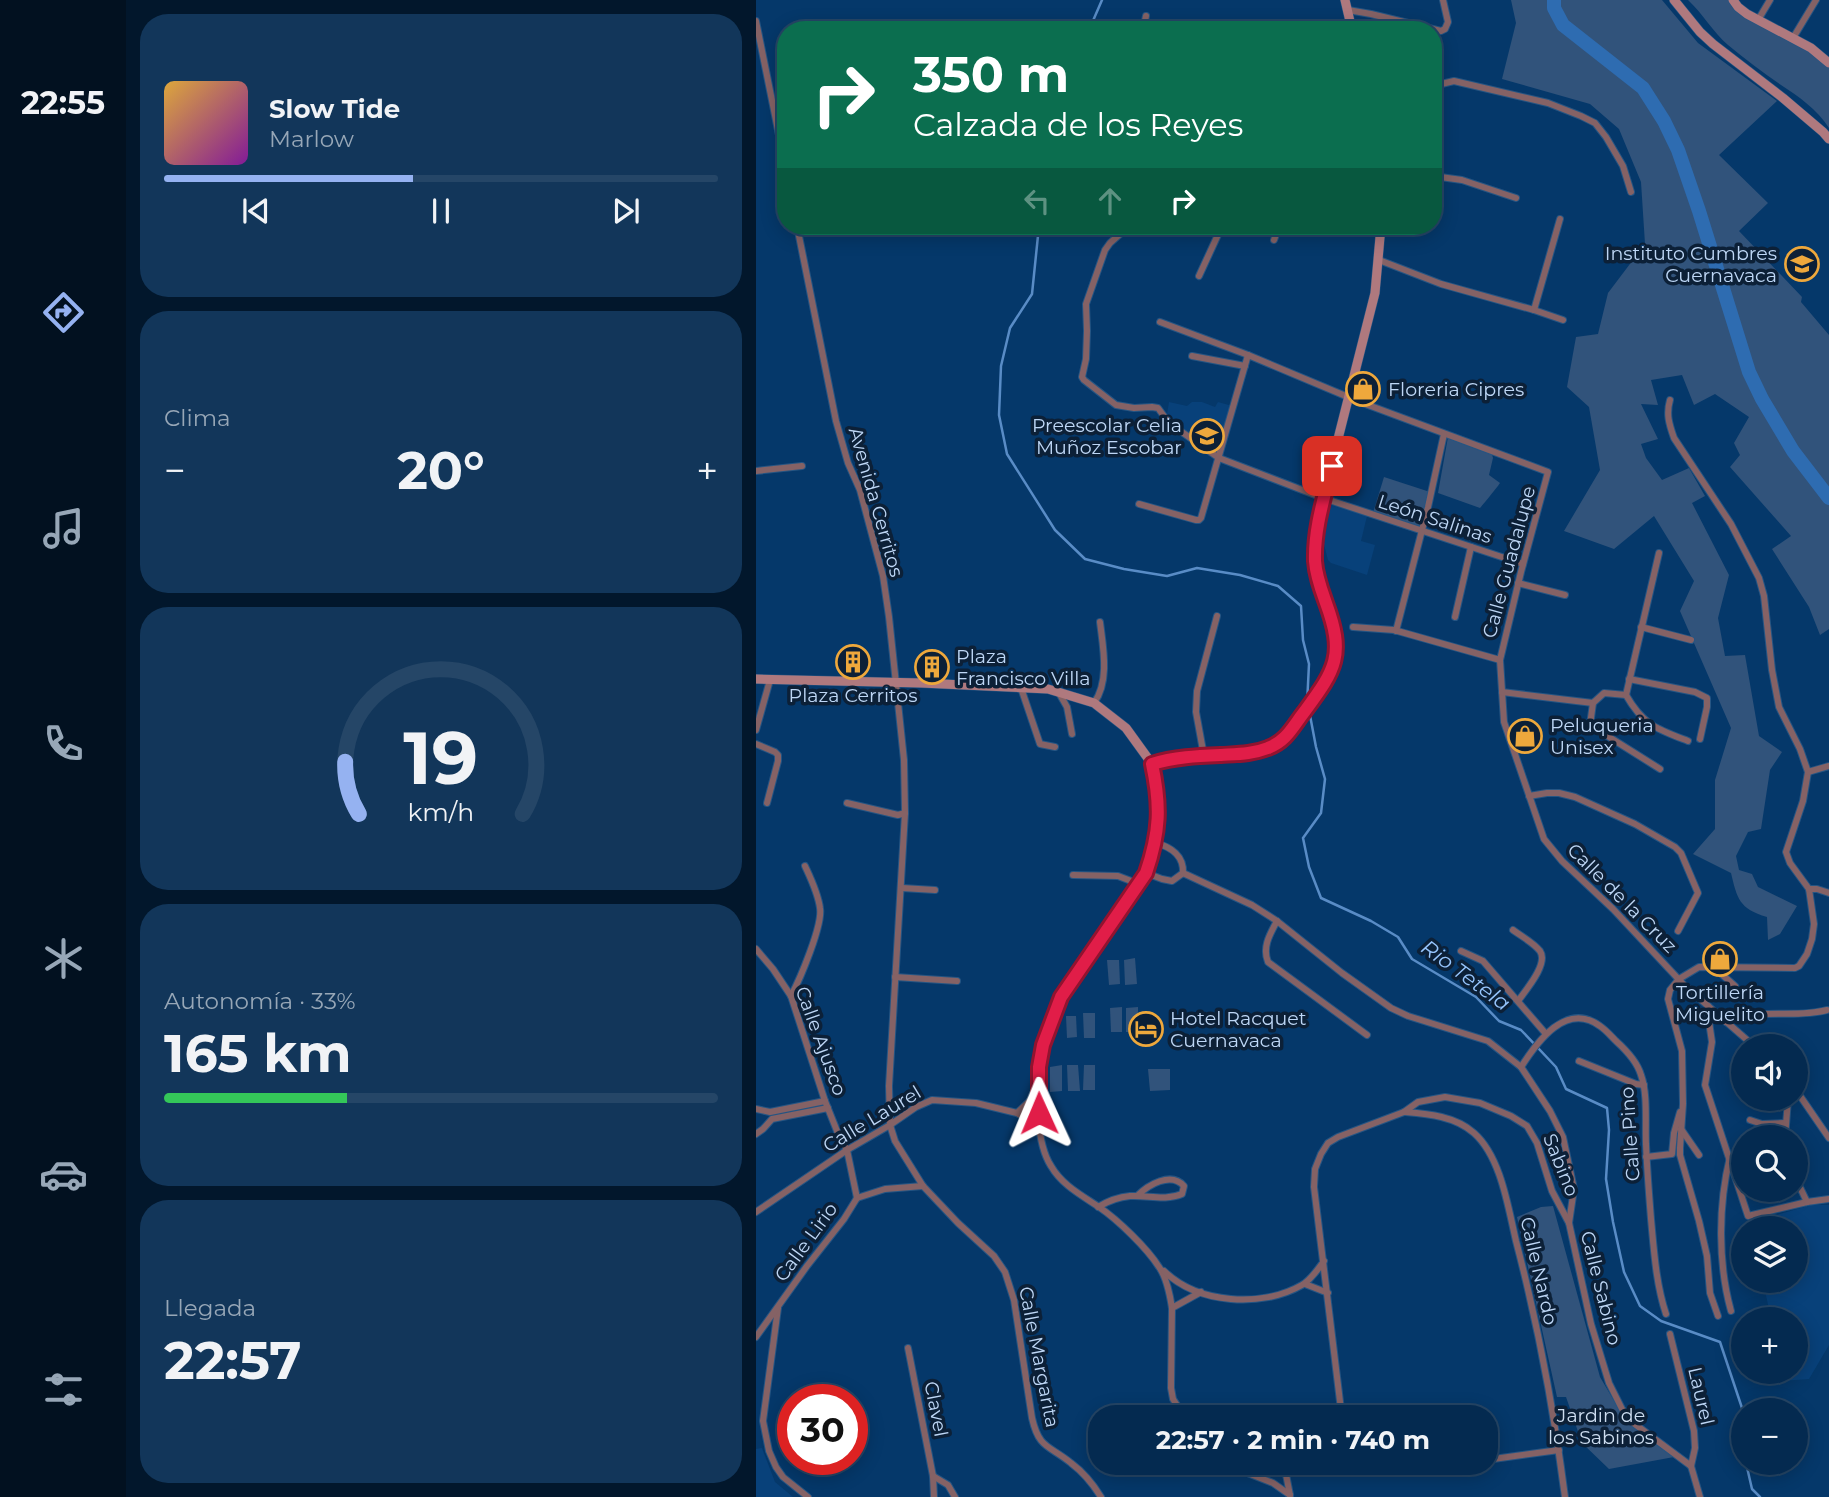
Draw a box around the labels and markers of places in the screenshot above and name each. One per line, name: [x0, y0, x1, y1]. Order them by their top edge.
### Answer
place label: Instituto Cumbres Cuernavaca: [1605, 242, 1777, 287]
school or university icon: Instituto Cumbres Cuernavaca: [1783, 245, 1821, 283]
shop icon: Floreria Cipres: [1344, 370, 1382, 408]
place label: Floreria Cipres: [1388, 378, 1524, 401]
place label: Preescolar Celia Muñoz Escobar: [1032, 414, 1182, 459]
school or university icon: Preescolar Celia Muñoz Escobar: [1188, 417, 1226, 455]
pin: [1302, 436, 1362, 496]
building icon: Plaza Cerritos: [834, 643, 872, 681]
place label: Plaza Francisco Villa: [956, 645, 1091, 690]
building icon: Plaza Francisco Villa: [913, 648, 951, 686]
place label: Plaza Cerritos: [789, 684, 917, 707]
place label: Peluqueria Unisex: [1550, 714, 1654, 759]
shop icon: Peluqueria Unisex: [1506, 717, 1544, 755]
shop icon: Tortillería Miguelito: [1701, 940, 1739, 978]
place label: Tortillería Miguelito: [1675, 981, 1765, 1026]
place label: Hotel Racquet Cuernavaca: [1170, 1007, 1307, 1052]
hotel icon: Hotel Racquet Cuernavaca: [1127, 1010, 1165, 1048]

